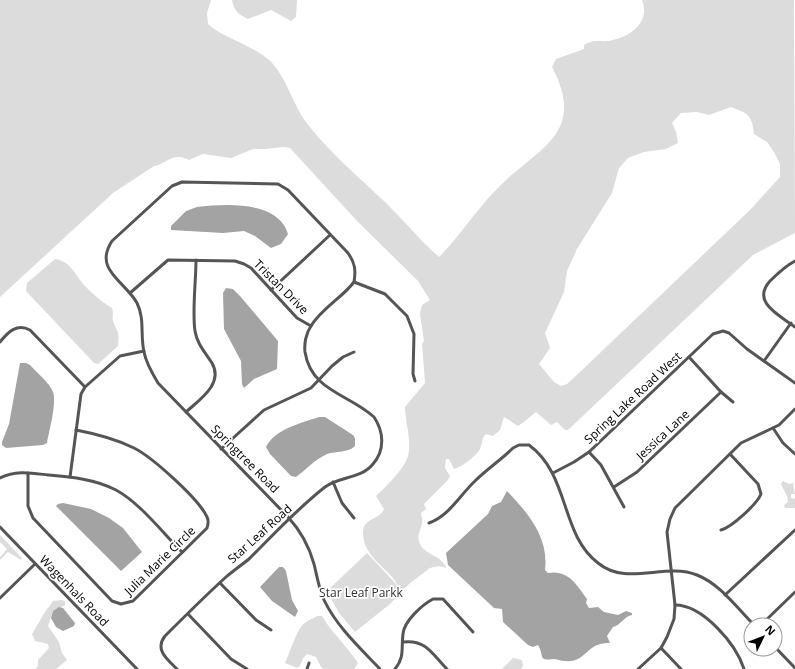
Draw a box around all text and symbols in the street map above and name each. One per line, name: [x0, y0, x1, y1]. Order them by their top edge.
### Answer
street label: Tristan Drive: [250, 256, 313, 318]
street label: Spring Lake Road West: [580, 348, 685, 447]
street label: Jessica Lane: [632, 405, 693, 464]
street label: Springtree Road: [207, 421, 283, 497]
street label: Star Leaf Road: [224, 500, 295, 567]
street label: Julia Marie Circle: [120, 522, 199, 600]
street label: Wagenhals Road: [36, 551, 113, 630]
park label: Star Leaf Parkk: [319, 584, 404, 601]
north arrow: [743, 617, 783, 657]
text: N: [762, 621, 779, 638]

